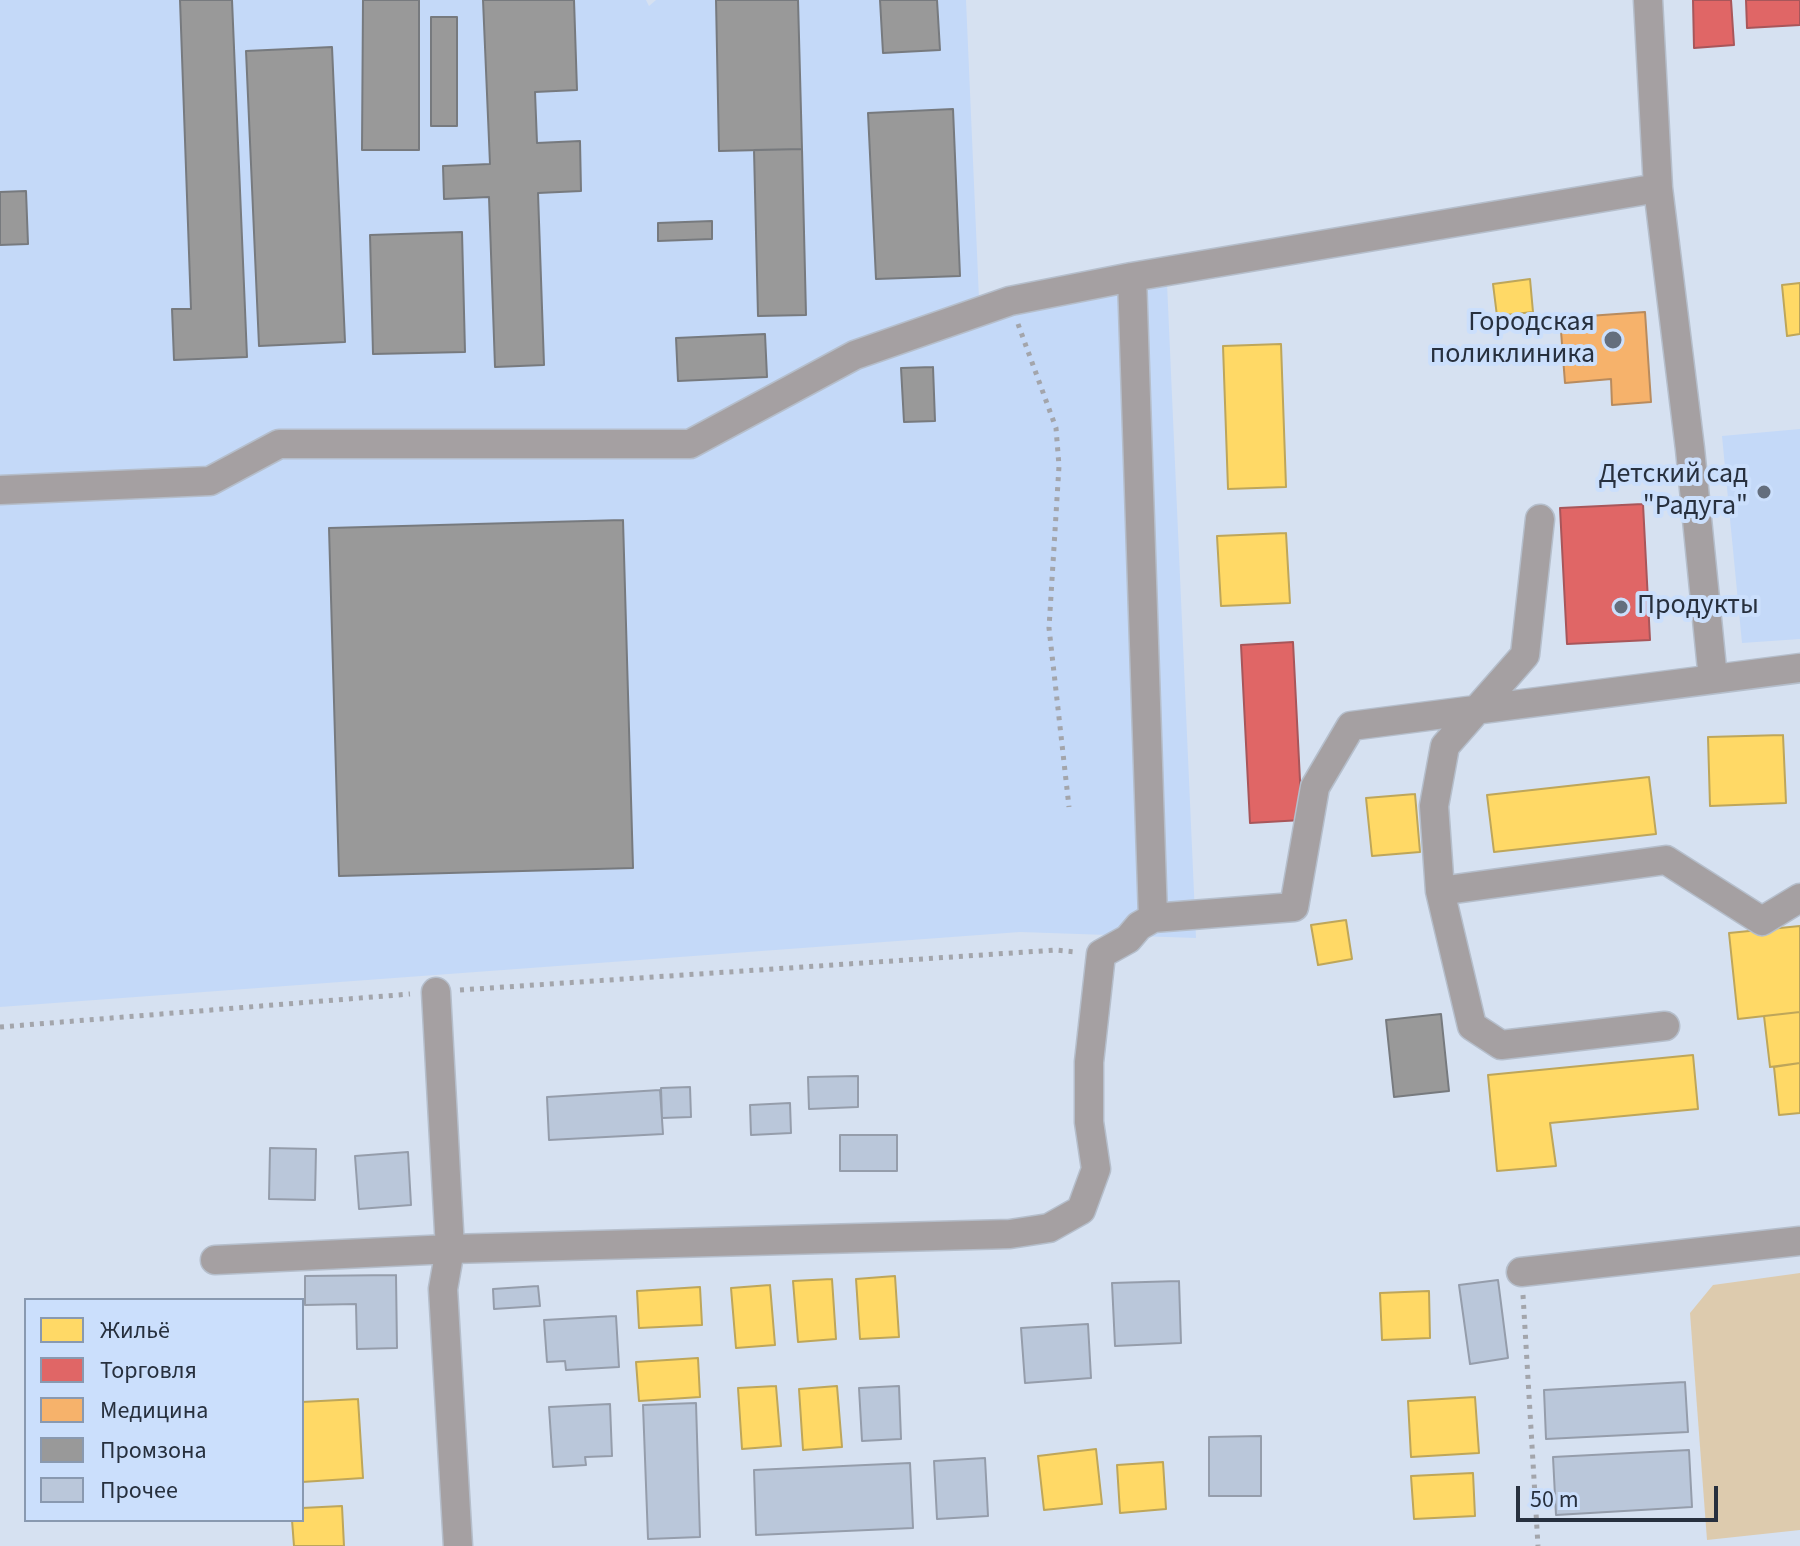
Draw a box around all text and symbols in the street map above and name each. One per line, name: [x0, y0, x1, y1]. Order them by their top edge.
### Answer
place label: Городская поликлиника: [1430, 307, 1595, 373]
marker: Городская поликлиника: [1602, 329, 1624, 351]
place label: Детский сад "Радуга": [1598, 459, 1748, 525]
marker: Детский сад "Радуга": [1755, 483, 1773, 501]
place label: Продукты: [1637, 590, 1759, 624]
marker: Продукты: [1612, 598, 1630, 616]
legend: [24, 1298, 304, 1522]
text: Жильё: [100, 1313, 170, 1348]
text: Торговля: [100, 1353, 197, 1388]
text: Медицина: [100, 1393, 208, 1428]
text: Промзона: [100, 1433, 207, 1468]
scale bar: [1520, 1470, 1722, 1520]
text: Прочее: [100, 1473, 178, 1508]
text: 50 m: [1530, 1482, 1579, 1517]

